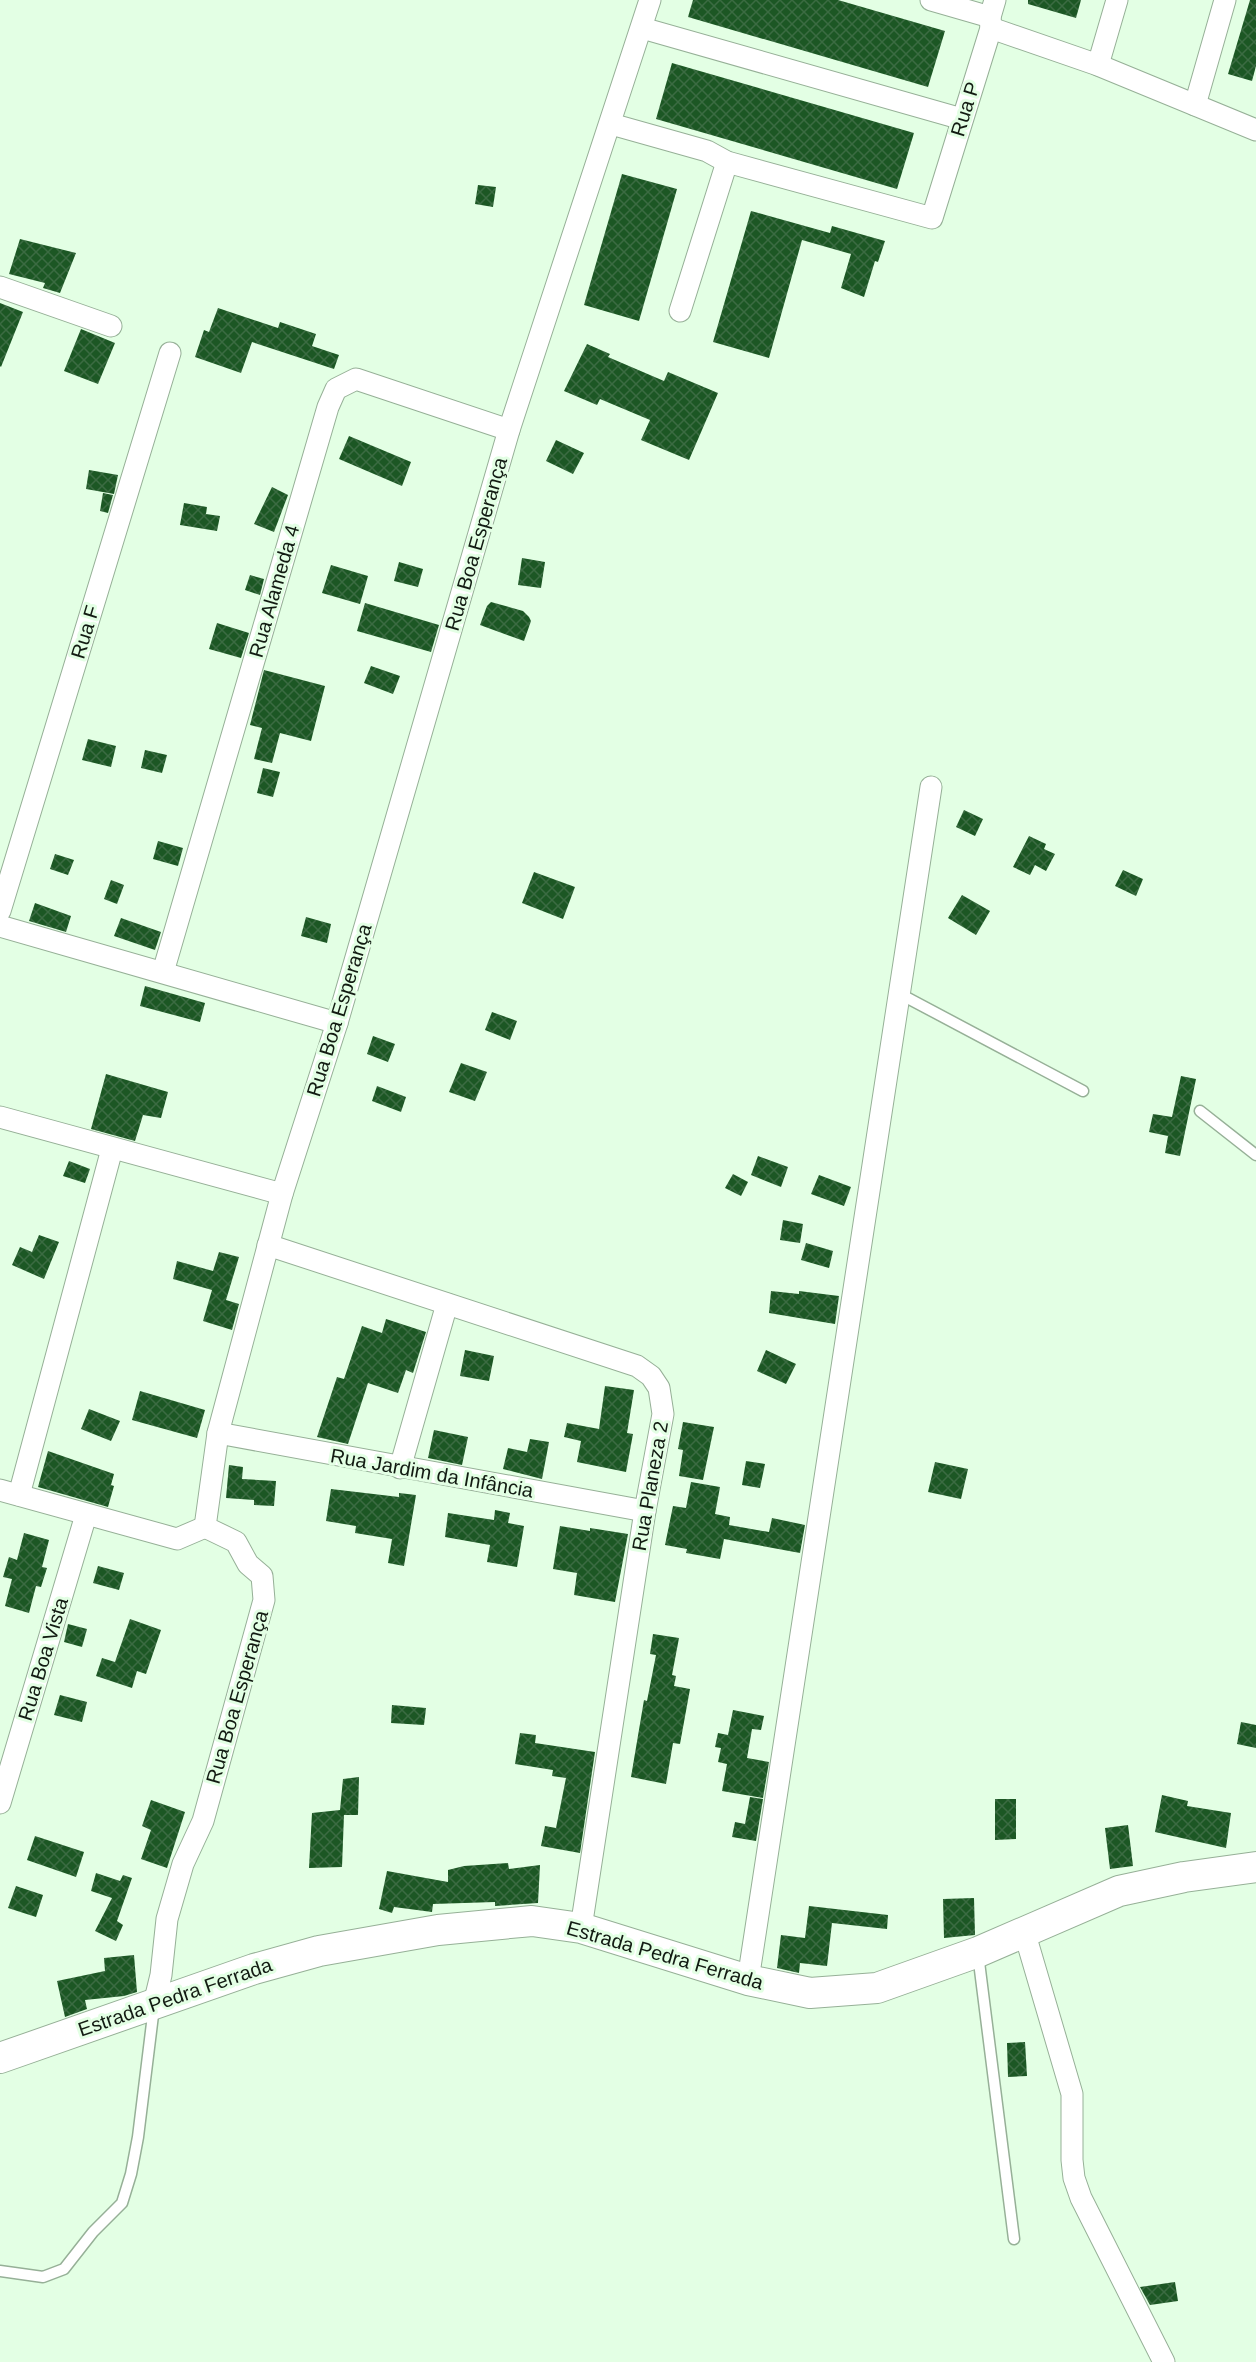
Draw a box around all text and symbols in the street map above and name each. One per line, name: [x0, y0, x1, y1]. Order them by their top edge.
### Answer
street label: Rua P: [946, 79, 984, 139]
street label: Rua Boa Esperança: [441, 454, 511, 633]
street label: Rua Alameda 4: [245, 522, 303, 660]
street label: Rua F: [67, 603, 103, 661]
street label: Rua Boa Esperança: [302, 920, 376, 1099]
street label: Rua Planeza 2: [628, 1419, 672, 1553]
street label: Rua Jardim da Infância: [329, 1444, 536, 1502]
street label: Rua Boa Vista: [14, 1594, 72, 1723]
street label: Rua Boa Esperança: [202, 1607, 272, 1786]
street label: Estrada Pedra Ferrada: [564, 1916, 767, 1994]
street label: Estrada Pedra Ferrada: [75, 1953, 276, 2041]

